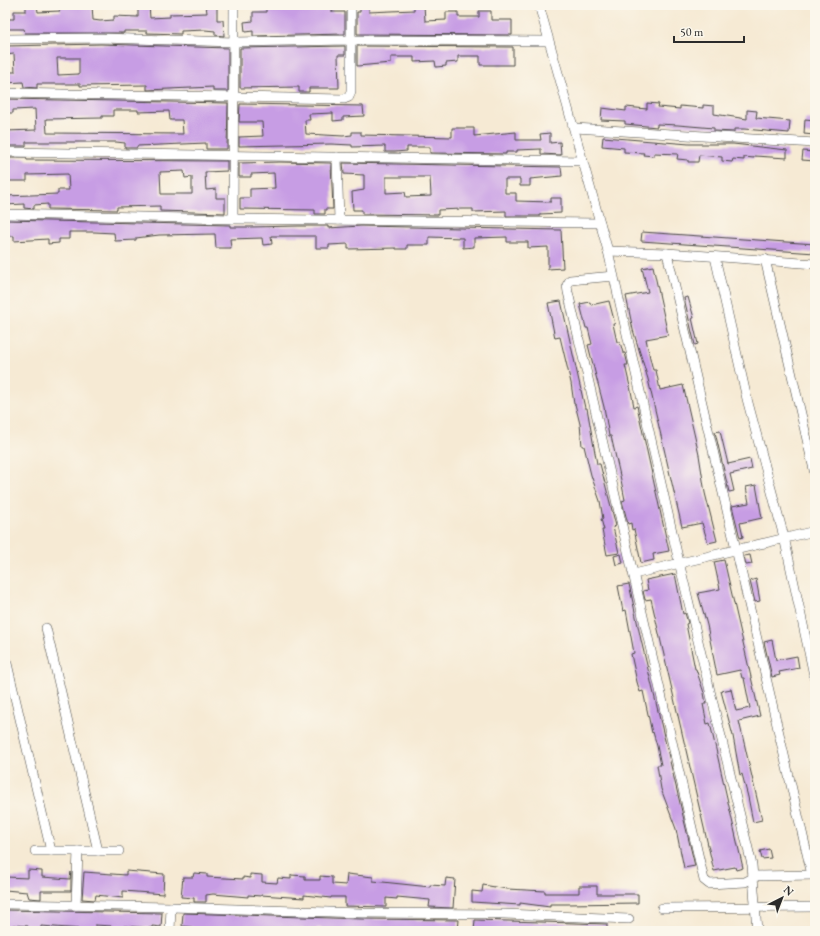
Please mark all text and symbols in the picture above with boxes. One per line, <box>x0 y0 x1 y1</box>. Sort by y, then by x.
scale bar <box>674 18 744 44</box>
text: 50 m <box>680 24 704 40</box>
north arrow <box>762 878 802 918</box>
text: N <box>781 882 797 899</box>

